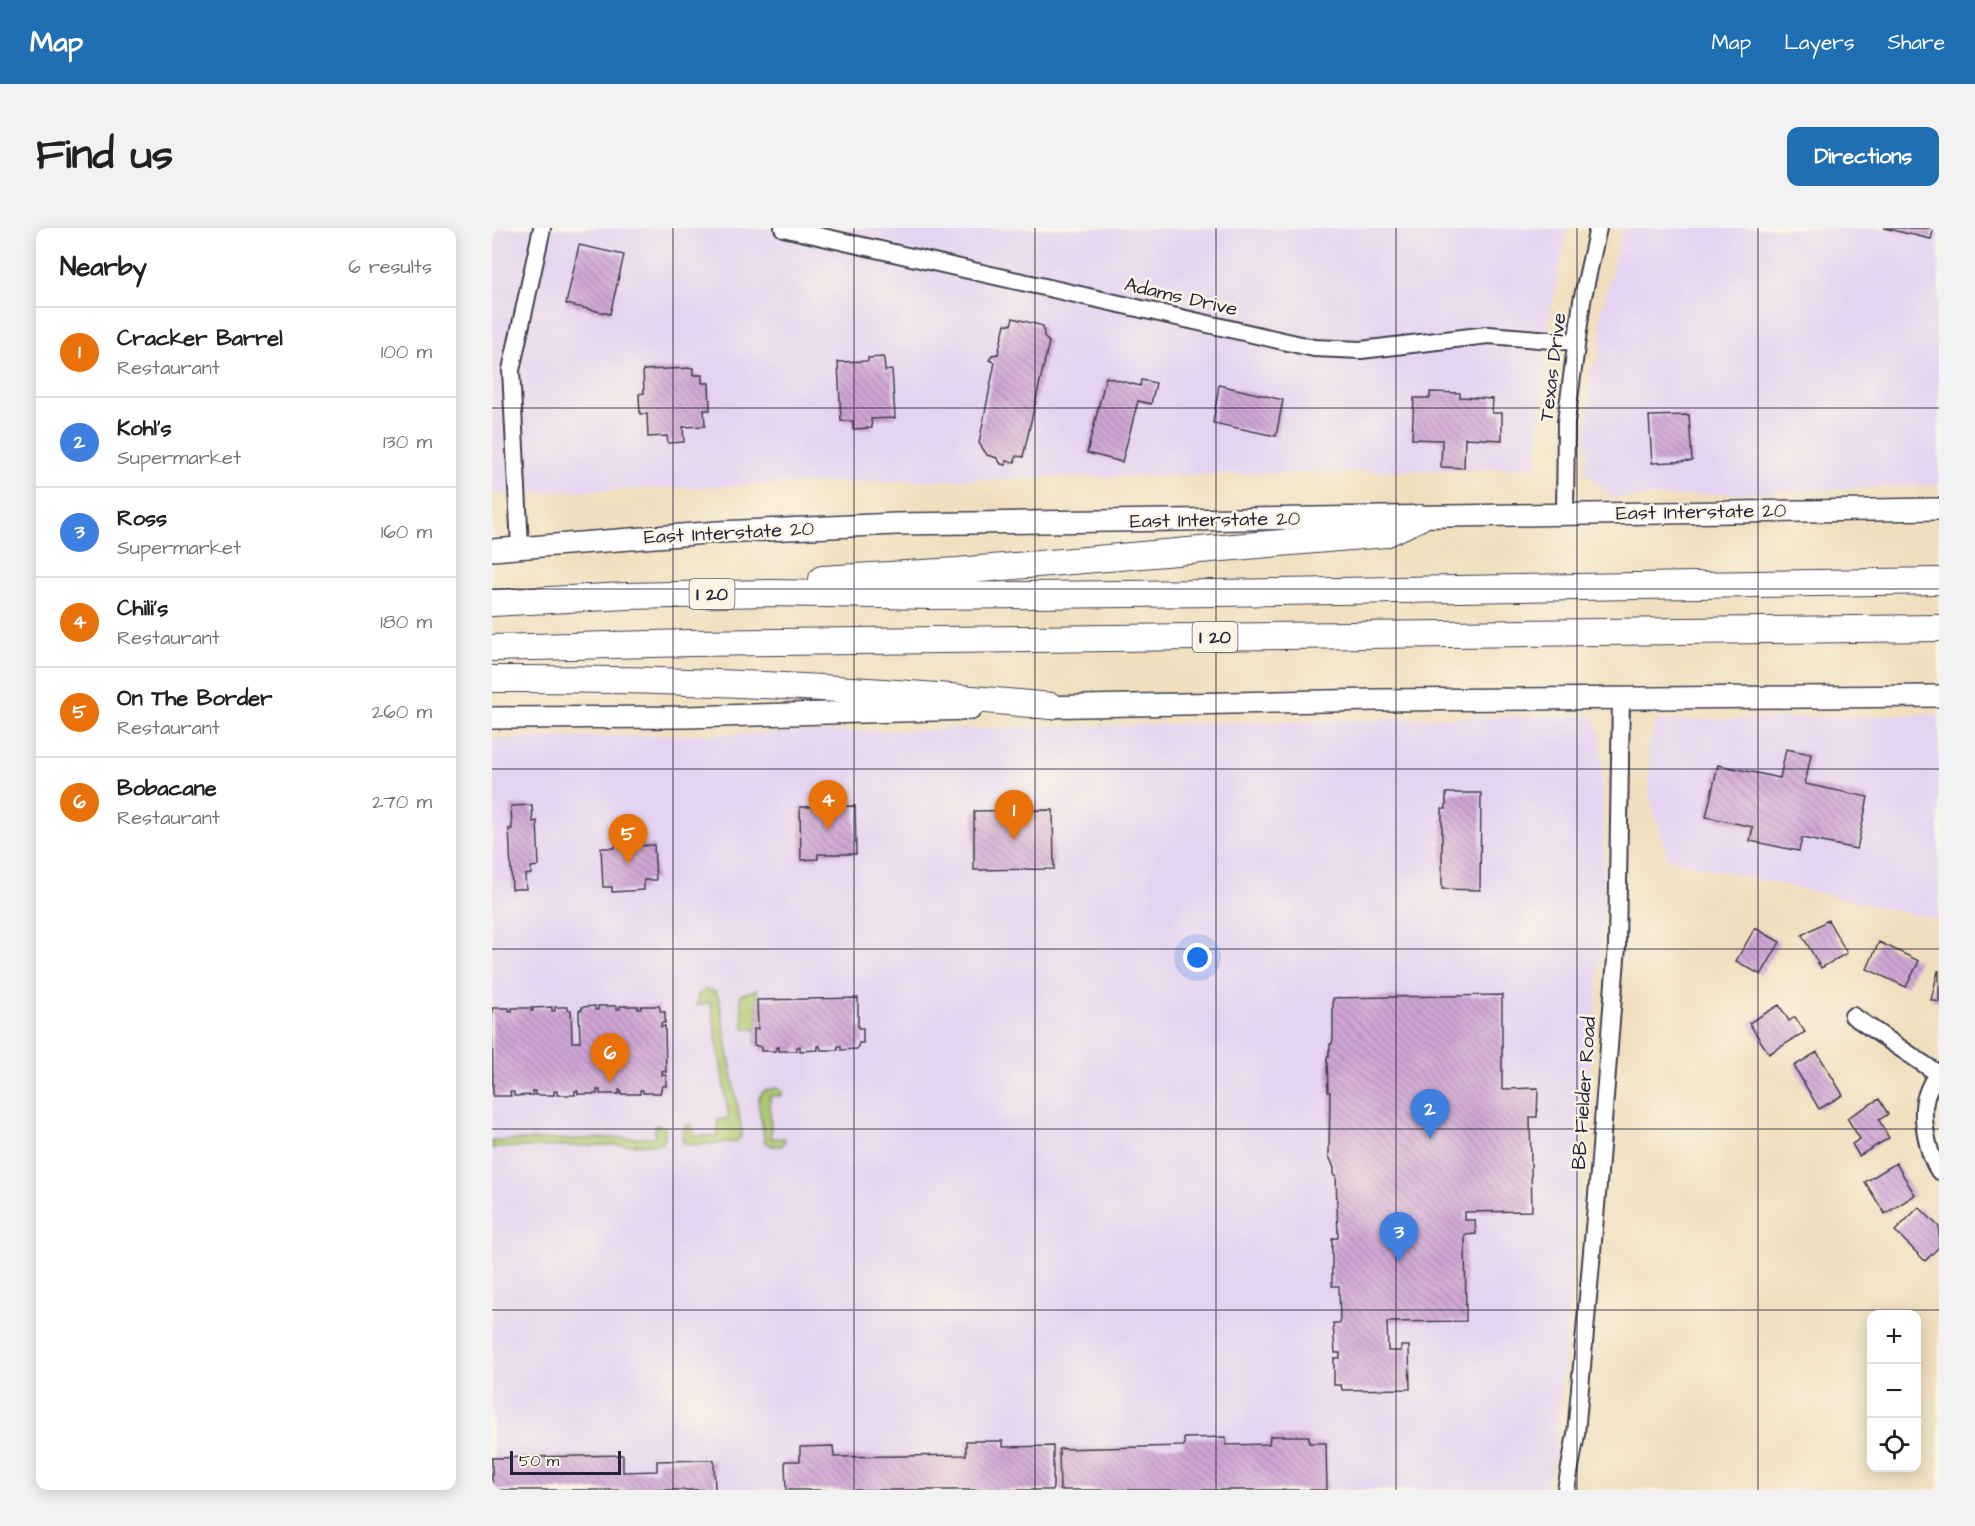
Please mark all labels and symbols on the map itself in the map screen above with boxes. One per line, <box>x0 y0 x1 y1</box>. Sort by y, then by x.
street label: Adams Drive <box>1122 270 1240 324</box>
street label: Texas Drive <box>1532 311 1574 423</box>
street label: East Interstate 20 <box>1616 497 1787 527</box>
street label: East Interstate 20 <box>1130 505 1301 535</box>
street label: East Interstate 20 <box>643 515 815 551</box>
road number: I 20 <box>690 579 734 609</box>
road number: I 20 <box>1192 622 1238 652</box>
pin: 4 <box>808 780 848 830</box>
pin: 1 <box>994 790 1034 840</box>
pin: 5 <box>608 814 648 864</box>
your location <box>1183 943 1212 972</box>
street label: BB Fielder Road <box>1565 1016 1603 1170</box>
pin: 6 <box>590 1034 630 1083</box>
pin: 2 <box>1410 1090 1450 1139</box>
pin: 3 <box>1380 1212 1418 1262</box>
scale bar <box>510 1448 621 1476</box>

